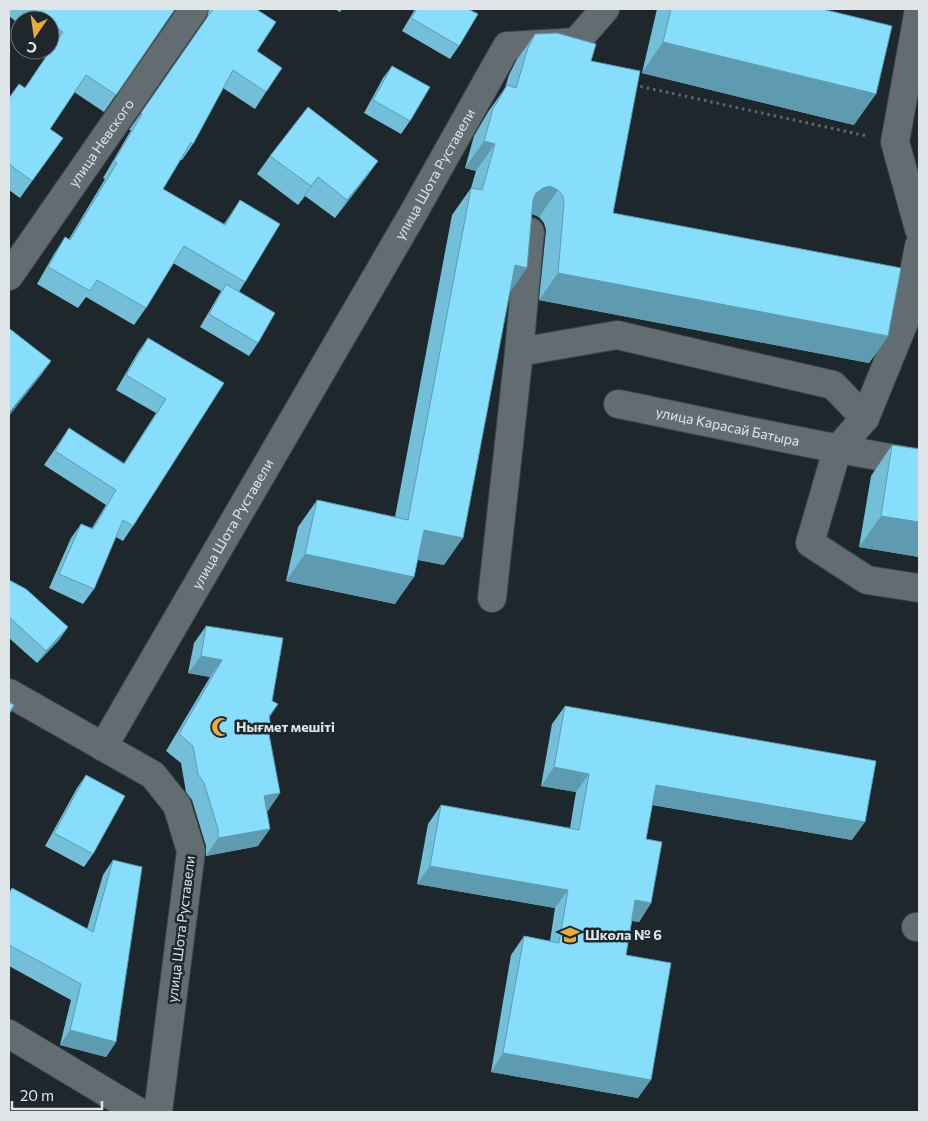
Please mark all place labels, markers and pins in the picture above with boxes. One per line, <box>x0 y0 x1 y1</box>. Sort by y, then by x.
mosque icon: Нығмет мешіті <box>210 716 232 738</box>
place label: Нығмет мешіті <box>236 718 335 735</box>
school or university icon: Школа № 6 <box>559 924 581 946</box>
place label: Школа № 6 <box>585 926 662 943</box>

